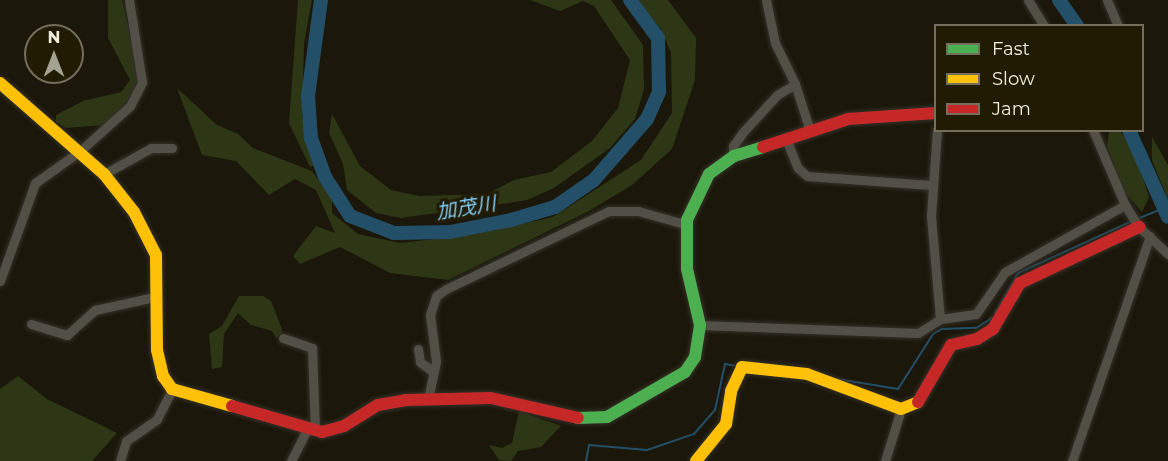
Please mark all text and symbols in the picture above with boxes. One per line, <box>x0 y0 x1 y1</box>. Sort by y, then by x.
north arrow <box>24 24 84 84</box>
legend <box>934 24 1144 132</box>
text: N <box>48 28 60 47</box>
text: Fast <box>992 38 1030 60</box>
text: Slow <box>992 68 1035 90</box>
text: Jam <box>992 98 1031 120</box>
water label: 加茂川 <box>434 191 498 225</box>

